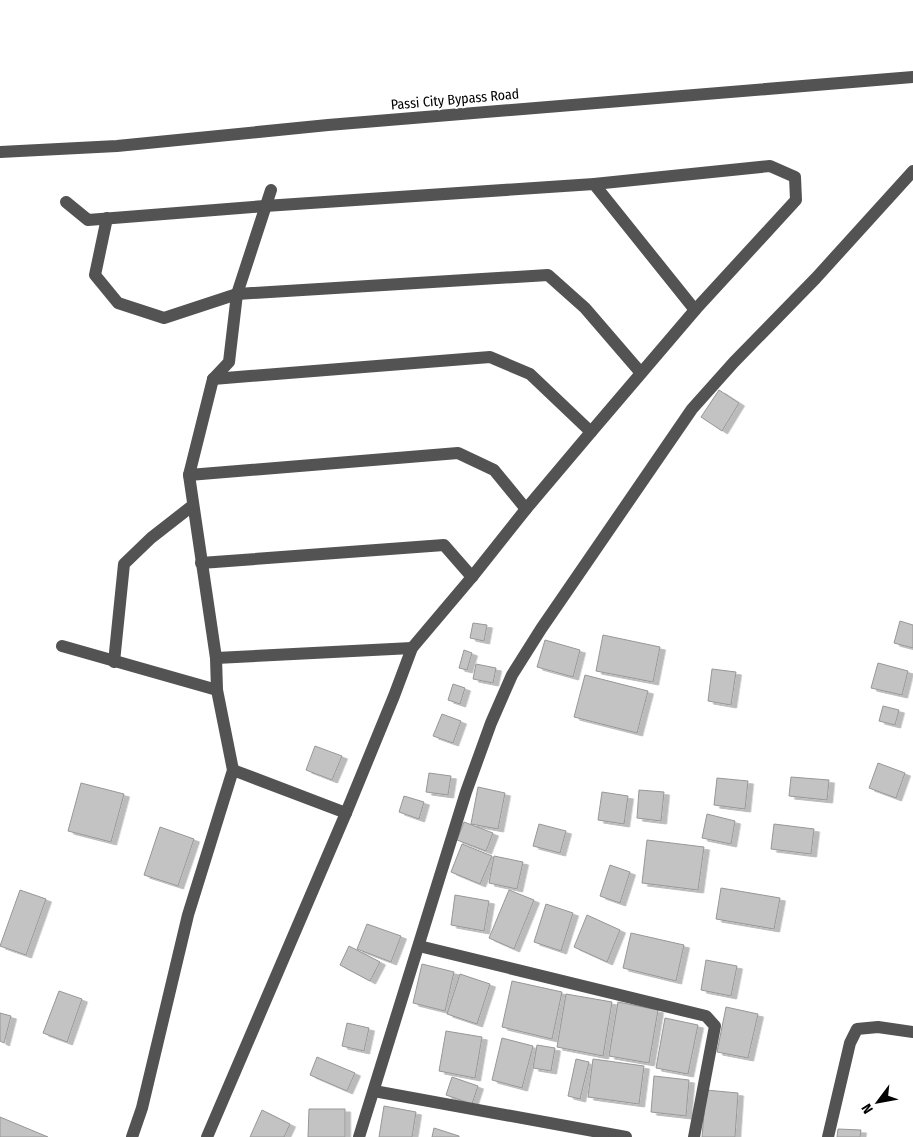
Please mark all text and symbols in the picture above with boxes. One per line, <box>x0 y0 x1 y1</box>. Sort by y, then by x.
street label: Passi City Bypass Road <box>390 85 520 114</box>
north arrow <box>853 1077 903 1127</box>
text: N <box>858 1101 877 1117</box>

